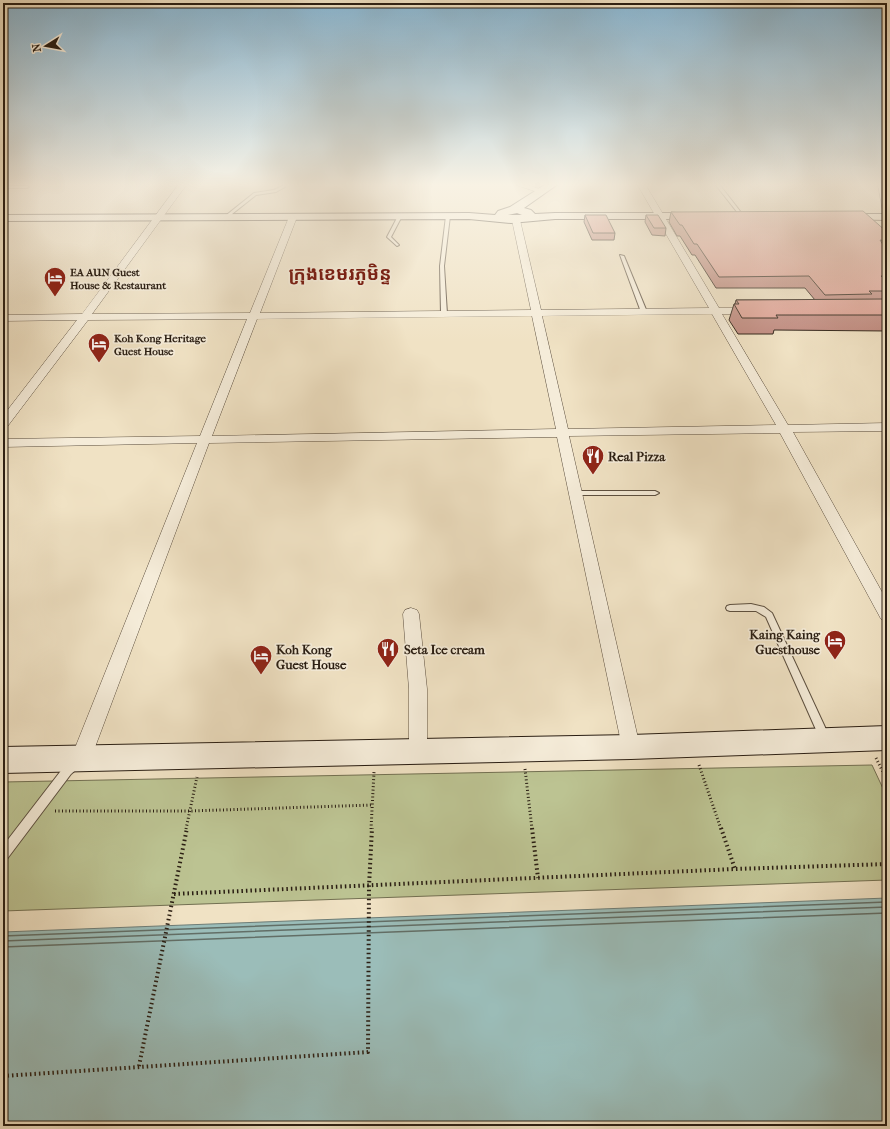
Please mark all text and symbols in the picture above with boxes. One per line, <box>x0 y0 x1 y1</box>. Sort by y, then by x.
north arrow <box>26 26 66 66</box>
text: N <box>29 42 44 53</box>
district label: ក្រុងខេមរភូមិន្ទ <box>289 263 391 285</box>
hotel icon: EA AUN Guest House & Restaurant <box>42 265 68 298</box>
place label: EA AUN Guest House & Restaurant <box>70 266 167 292</box>
hotel icon: Koh Kong Heritage Guest House <box>86 331 112 364</box>
place label: Koh Kong Heritage Guest House <box>114 332 207 358</box>
restaurant icon: Real Pizza <box>580 443 606 476</box>
place label: Real Pizza <box>608 449 666 464</box>
place label: Kaing Kaing Guesthouse <box>749 627 821 657</box>
hotel icon: Kaing Kaing Guesthouse <box>822 628 848 661</box>
restaurant icon: Seta Ice cream <box>375 636 401 669</box>
place label: Koh Kong Guest House <box>276 642 347 672</box>
place label: Seta Ice cream <box>404 642 485 657</box>
hotel icon: Koh Kong Guest House <box>248 643 274 676</box>

